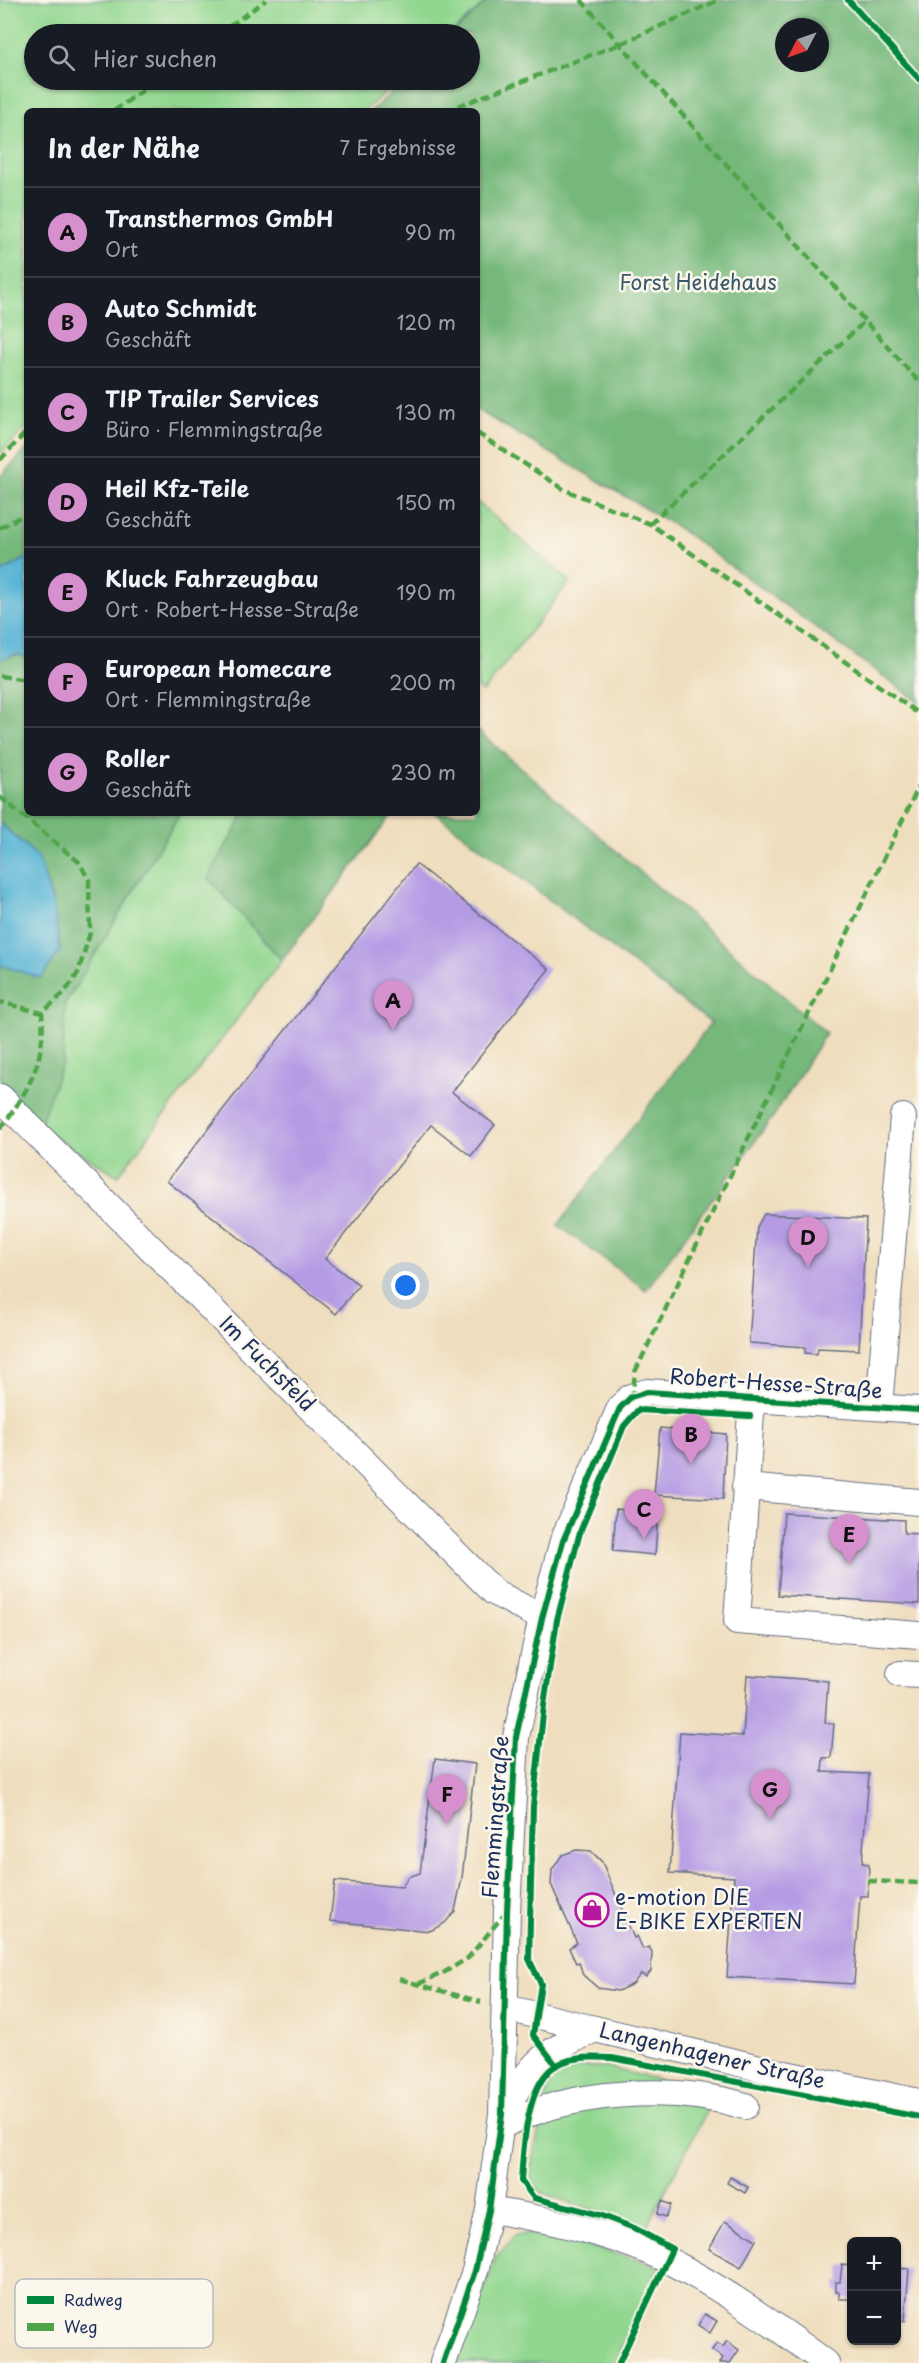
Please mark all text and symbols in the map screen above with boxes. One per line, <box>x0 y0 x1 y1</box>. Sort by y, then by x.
north arrow <box>775 18 829 72</box>
search box <box>24 24 480 90</box>
icon: search <box>45 41 78 74</box>
text: Hier suchen <box>93 41 217 74</box>
text: In der Nähe <box>48 128 200 167</box>
text: 7 Ergebnisse <box>340 132 456 162</box>
text: Transthermos GmbH <box>105 201 333 234</box>
text: A <box>60 217 75 247</box>
text: 90 m <box>405 217 456 247</box>
text: Ort <box>105 234 138 264</box>
park label: Forst Heidehaus <box>619 265 777 297</box>
text: Auto Schmidt <box>105 291 257 324</box>
text: B <box>61 307 74 337</box>
text: 120 m <box>397 307 456 337</box>
text: Geschäft <box>105 324 191 354</box>
text: TIP Trailer Services <box>105 381 319 414</box>
text: C <box>60 397 75 427</box>
text: 130 m <box>396 397 456 427</box>
text: Büro · Flemmingstraße <box>105 414 323 444</box>
text: Heil Kfz-Teile <box>105 471 249 504</box>
text: D <box>60 487 75 517</box>
text: 150 m <box>396 487 456 517</box>
text: Geschäft <box>105 504 191 534</box>
text: Kluck Fahrzeugbau <box>105 561 319 594</box>
text: E <box>61 577 74 607</box>
text: 190 m <box>397 577 456 607</box>
text: Ort · Robert-Hesse-Straße <box>105 594 359 624</box>
text: European Homecare <box>105 651 332 684</box>
text: F <box>62 667 73 697</box>
text: 200 m <box>389 667 456 697</box>
text: Ort · Flemmingstraße <box>105 684 311 714</box>
text: Roller <box>105 741 170 774</box>
text: G <box>59 757 76 787</box>
text: 230 m <box>391 757 456 787</box>
text: Geschäft <box>105 774 191 804</box>
pin: A <box>374 980 412 1030</box>
pin: D <box>788 1218 828 1267</box>
your location <box>391 1271 420 1300</box>
street label: Im Fuchsfeld <box>213 1307 324 1418</box>
street label: Robert-Hesse-Straße <box>669 1359 884 1405</box>
pin: B <box>672 1414 710 1464</box>
pin: C <box>624 1490 664 1539</box>
pin: E <box>830 1514 868 1564</box>
street label: Flemmingstraße <box>472 1734 516 1899</box>
pin: G <box>750 1770 790 1819</box>
pin: F <box>428 1774 466 1824</box>
place label: e-motion DIE E-BIKE EXPERTEN <box>615 1880 803 1936</box>
shop icon: e-motion DIE E-BIKE EXPERTEN <box>574 1892 610 1928</box>
street label: Langenhagener Straße <box>596 2013 828 2096</box>
map controls <box>847 2237 901 2345</box>
button: + <box>847 2237 901 2291</box>
legend <box>15 2279 213 2348</box>
text: Radweg <box>64 2287 123 2311</box>
button: − <box>847 2291 901 2345</box>
text: Weg <box>64 2314 97 2338</box>

